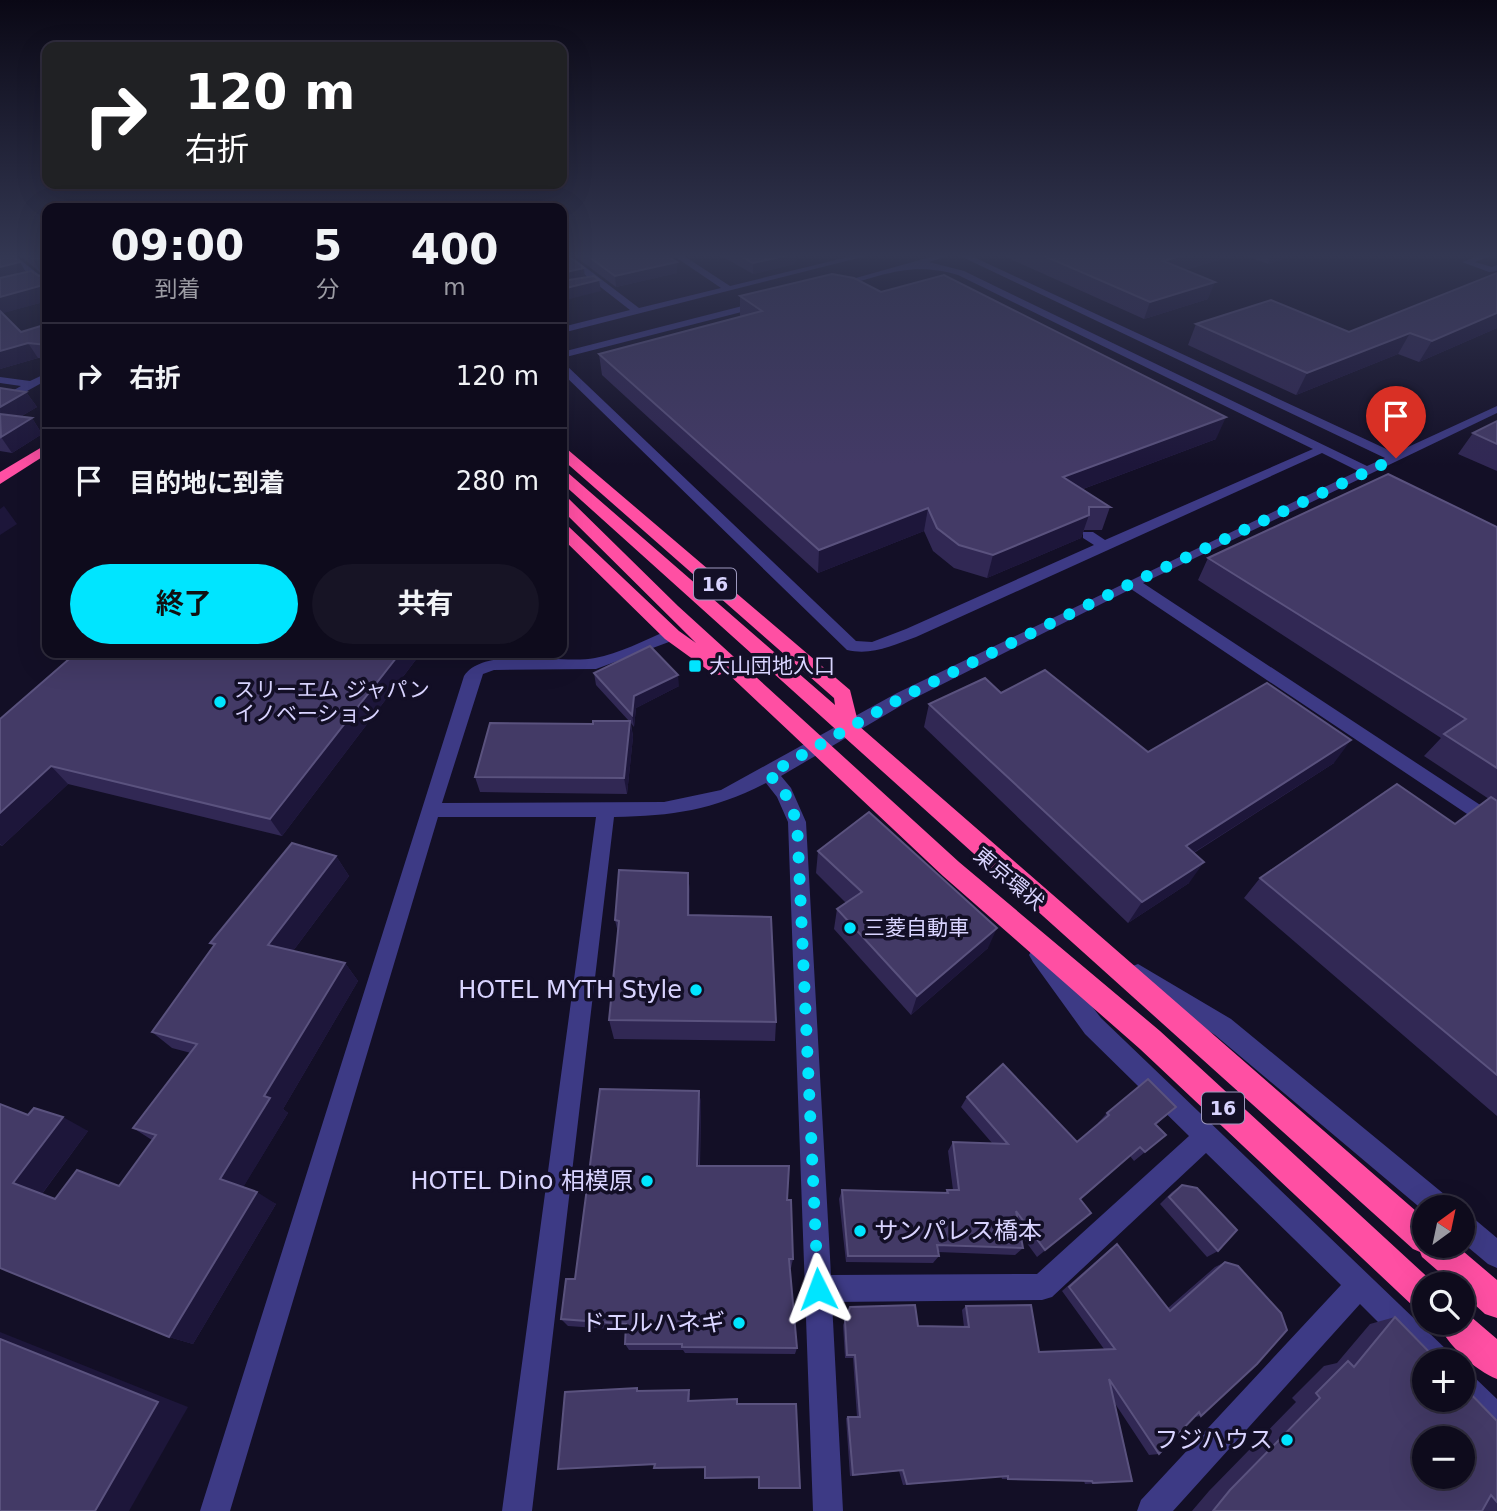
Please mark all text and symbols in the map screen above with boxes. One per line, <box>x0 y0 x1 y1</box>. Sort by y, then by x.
text: 120 m <box>185 64 355 121</box>
icon: right <box>70 70 161 161</box>
text: 右折 <box>185 130 249 168</box>
text: 09:00 <box>111 221 244 270</box>
text: 5 <box>313 221 342 270</box>
text: 400 <box>411 225 498 274</box>
text: m <box>443 274 466 300</box>
text: 到着 <box>154 276 200 302</box>
text: 分 <box>316 276 339 302</box>
icon: right <box>70 357 108 395</box>
text: 120 m <box>456 361 539 391</box>
text: 右折 <box>129 363 181 393</box>
pin <box>1366 386 1426 458</box>
icon: arrive <box>1377 397 1415 435</box>
icon: arrive <box>70 462 108 500</box>
text: 280 m <box>456 466 539 496</box>
text: 目的地に到着 <box>129 468 285 498</box>
button: 終了 <box>70 564 298 644</box>
button: 共有 <box>312 564 539 644</box>
road number: 16 <box>694 568 736 600</box>
place label: 大山団地入口 <box>709 654 835 678</box>
marker: 大山団地入口 <box>687 658 703 674</box>
place label: スリーエム ジャパン イノベーション <box>234 678 430 726</box>
marker: スリーエム ジャパン イノベーション <box>212 694 228 710</box>
street label: 東京環状 <box>969 843 1049 915</box>
place label: 三菱自動車 <box>864 916 969 940</box>
marker: 三菱自動車 <box>842 920 858 936</box>
place label: HOTEL MYTH Style <box>458 976 682 1004</box>
marker: HOTEL MYTH Style <box>688 982 704 998</box>
road number: 16 <box>1202 1092 1244 1124</box>
place label: HOTEL Dino 相模原 <box>411 1167 633 1195</box>
marker: HOTEL Dino 相模原 <box>639 1173 655 1189</box>
north arrow <box>1412 1195 1475 1258</box>
map controls <box>1412 1195 1475 1489</box>
place label: サンパレス橋本 <box>874 1217 1042 1245</box>
marker: サンパレス橋本 <box>852 1223 868 1239</box>
position arrow <box>781 1252 855 1326</box>
button: search <box>1412 1272 1475 1335</box>
place label: ドエルハネギ <box>581 1309 725 1337</box>
marker: ドエルハネギ <box>731 1315 747 1331</box>
button: + <box>1412 1349 1475 1412</box>
place label: フジハウス <box>1154 1426 1273 1454</box>
button: − <box>1412 1426 1475 1489</box>
marker: フジハウス <box>1279 1432 1295 1448</box>

